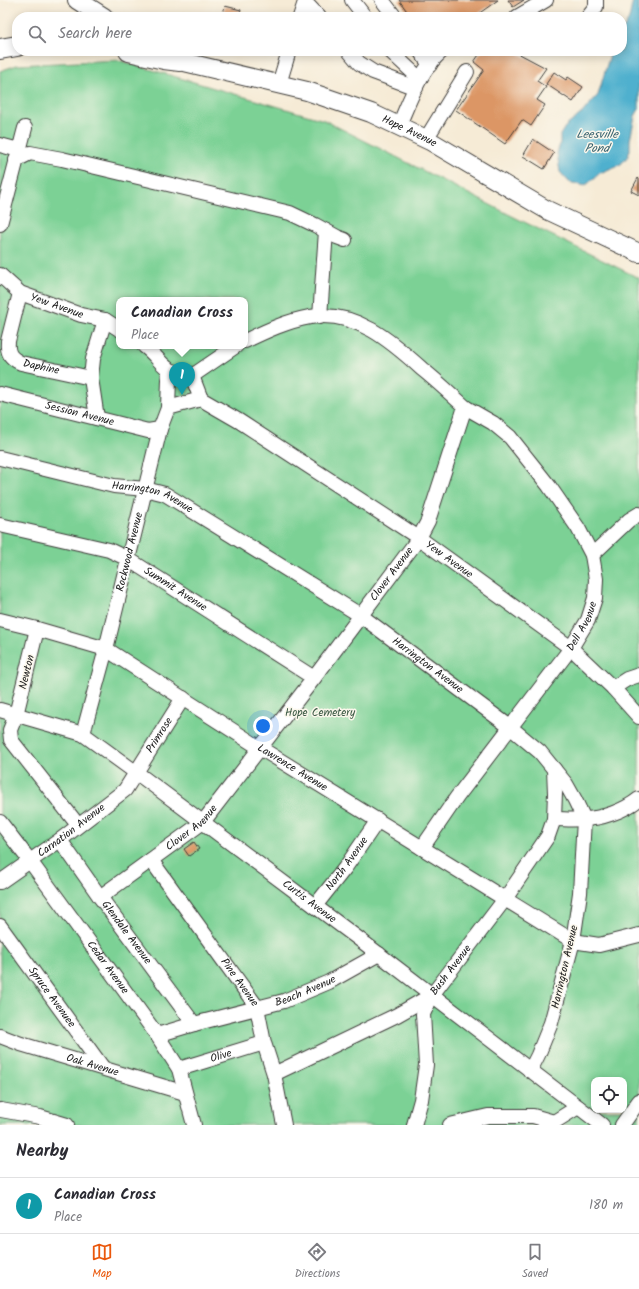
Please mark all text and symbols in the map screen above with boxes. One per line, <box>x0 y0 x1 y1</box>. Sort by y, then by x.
search box <box>12 12 627 56</box>
text: Search here <box>58 22 132 46</box>
icon: search <box>26 23 48 45</box>
street label: Hope Avenue <box>379 110 440 152</box>
water label: Leesville Pond <box>576 125 619 158</box>
street label: Yew Avenue <box>28 288 86 324</box>
popup <box>116 297 248 349</box>
text: Canadian Cross <box>131 301 233 325</box>
text: Place <box>131 325 159 346</box>
street label: Daphine <box>21 355 61 380</box>
pin: 1 <box>169 362 195 395</box>
street label: Session Avenue <box>43 397 116 431</box>
street label: Harrington Avenue <box>111 477 197 518</box>
street label: Rockwood Avenue <box>111 510 148 594</box>
street label: Yew Avenue <box>421 536 477 583</box>
street label: Clover Avenue <box>365 543 418 605</box>
street label: Summit Avenue <box>140 562 211 616</box>
street label: Dell Avenue <box>562 599 602 655</box>
street label: Harrington Avenue <box>388 633 467 698</box>
street label: Newton <box>14 653 40 691</box>
park label: Hope Cemetery <box>285 704 356 722</box>
street label: Primrose <box>141 714 178 757</box>
your location <box>253 716 273 736</box>
street label: Lawrence Avenue <box>254 739 331 797</box>
street label: Carnation Avenue <box>34 799 109 862</box>
street label: Clover Avenue <box>162 801 222 856</box>
street label: North Avenue <box>321 833 373 895</box>
street label: Curtis Avenue <box>278 875 340 928</box>
street label: Glendale Avenue <box>97 897 156 968</box>
street label: Harrington Avenue <box>547 923 583 1011</box>
street label: Cedar Avenue <box>82 937 133 998</box>
street label: Bush Avenue <box>426 941 476 999</box>
street label: Pine Avenue <box>216 954 263 1011</box>
street label: Spruce Avenuee <box>23 963 80 1032</box>
street label: Beach Avenue <box>273 971 340 1012</box>
street label: Olive <box>208 1044 234 1068</box>
street label: Oak Avenue <box>64 1049 121 1082</box>
map controls <box>591 1077 627 1113</box>
button: locate <box>591 1077 627 1113</box>
text: Nearby <box>16 1138 68 1165</box>
text: Canadian Cross <box>54 1183 156 1207</box>
text: 1 <box>27 1195 31 1216</box>
text: 180 m <box>589 1195 623 1216</box>
text: Place <box>54 1207 82 1228</box>
tab: Map <box>91 1241 113 1283</box>
tab: Directions <box>295 1241 340 1283</box>
tab: Saved <box>522 1241 548 1283</box>

